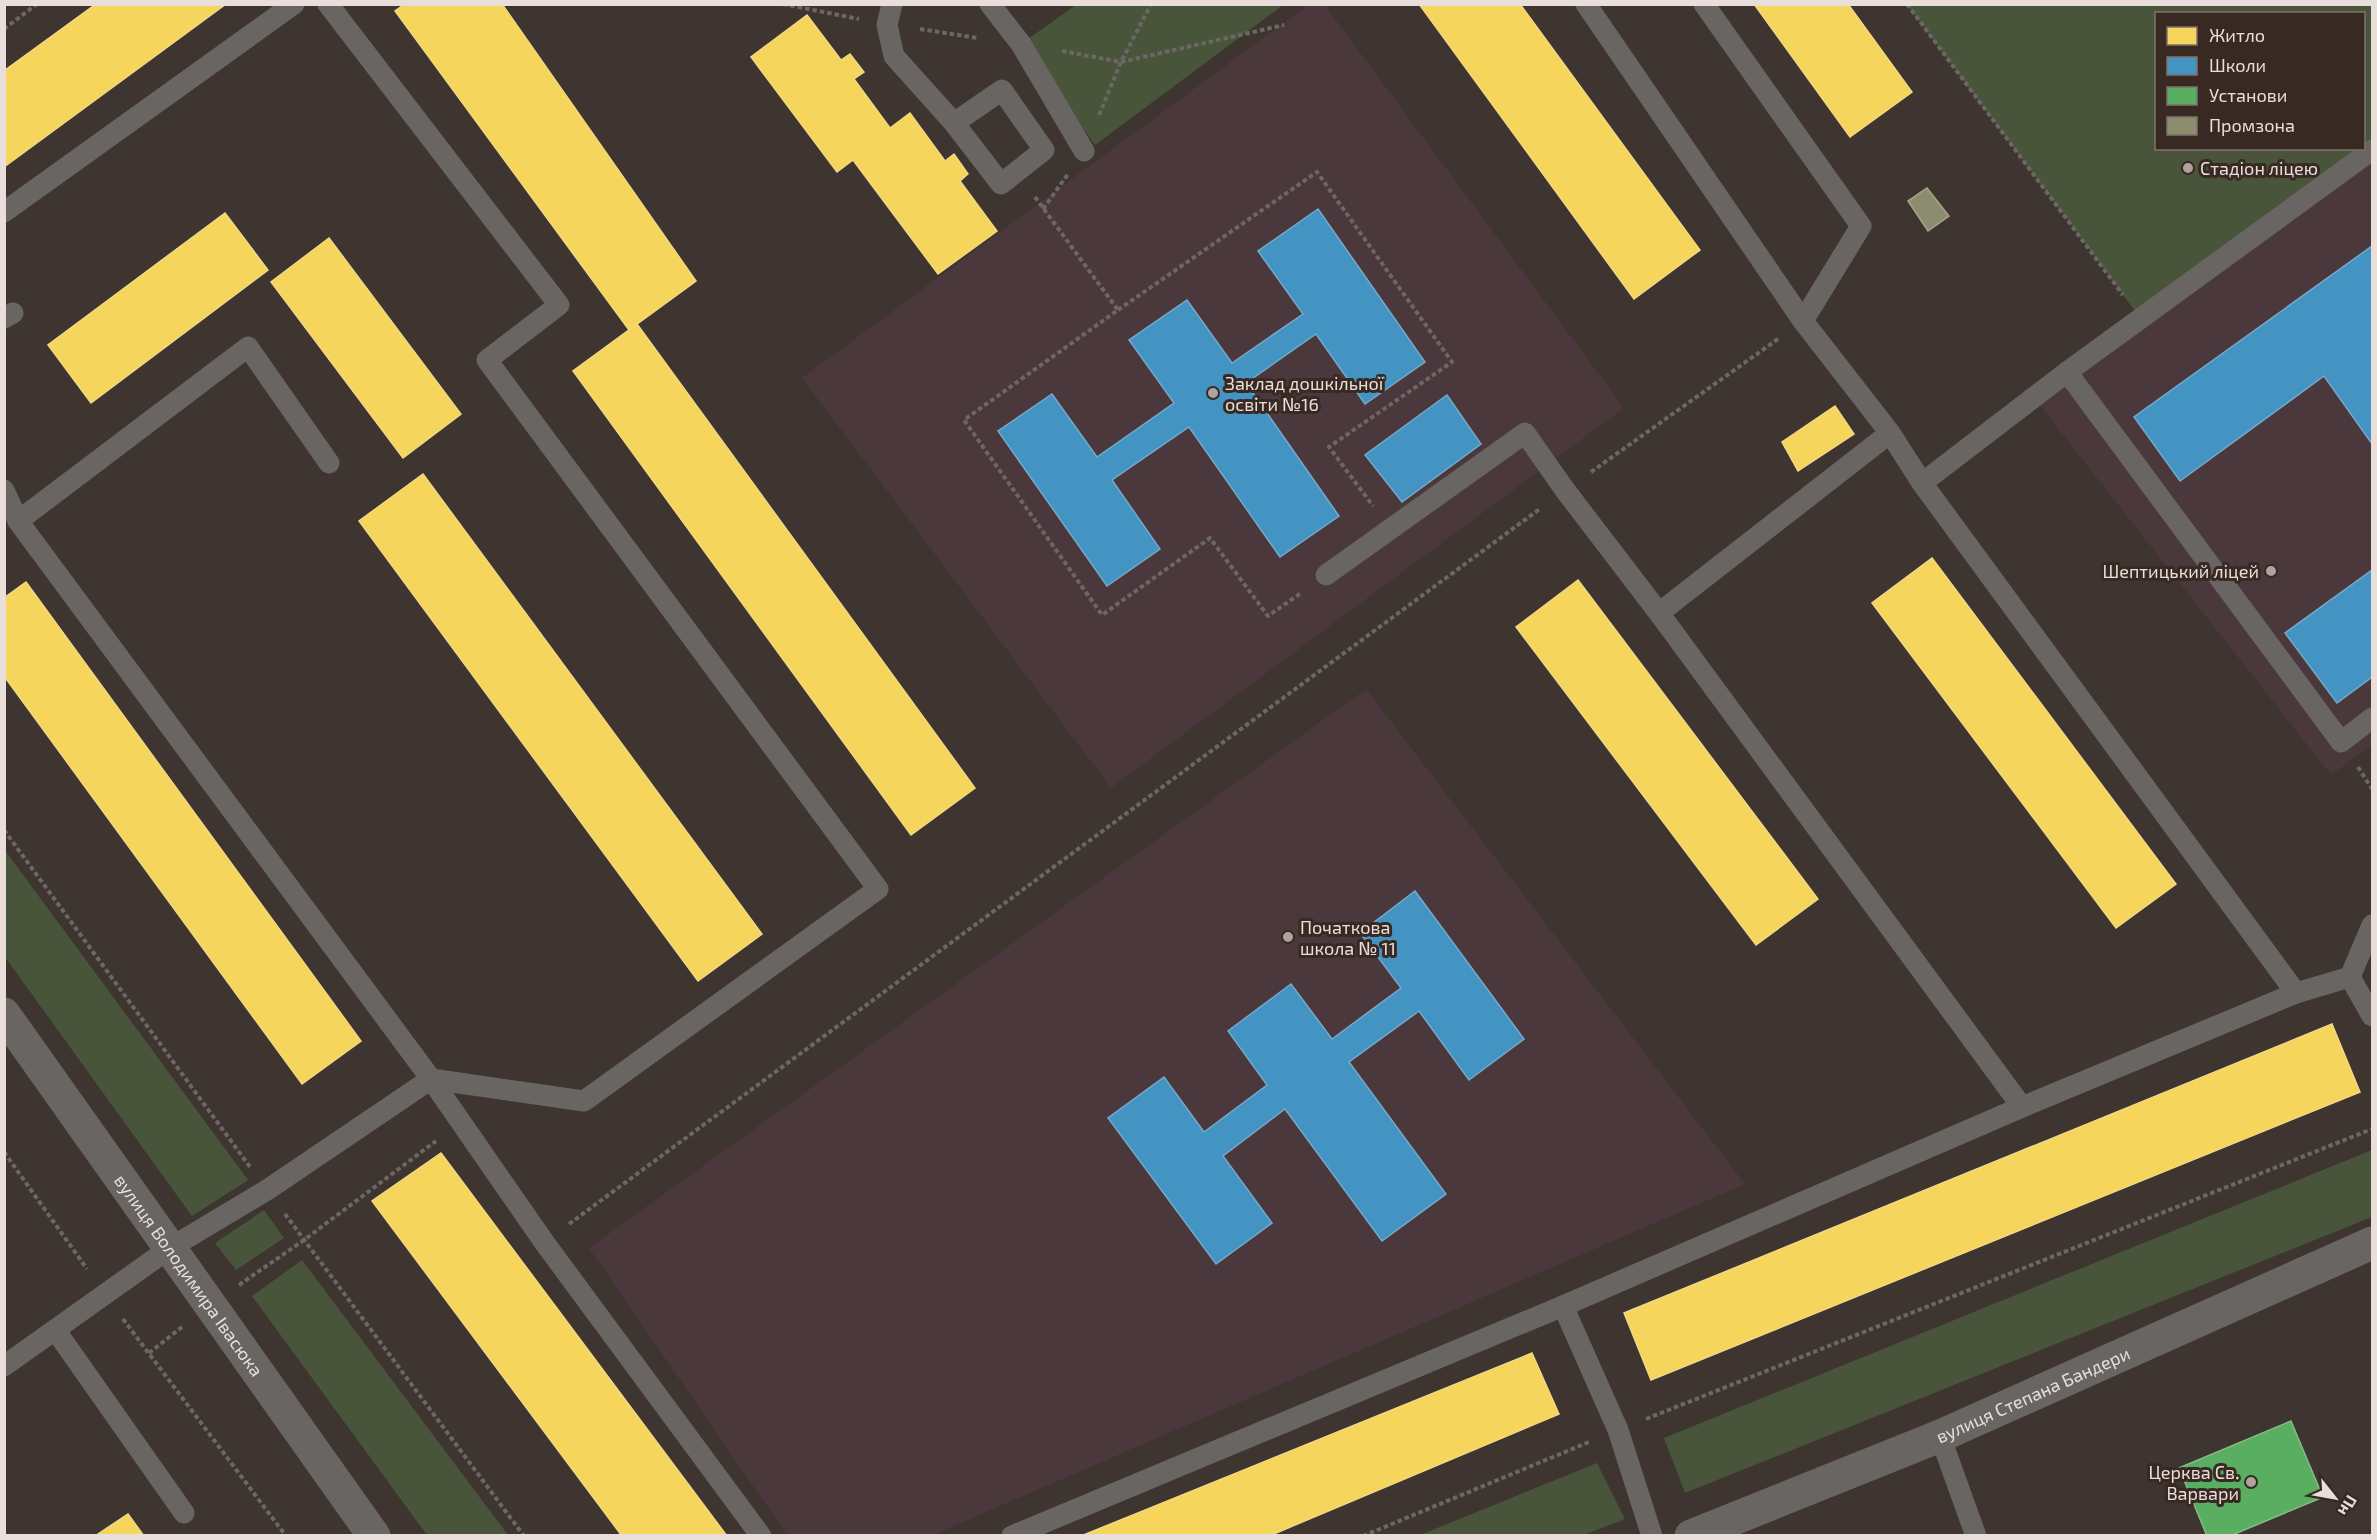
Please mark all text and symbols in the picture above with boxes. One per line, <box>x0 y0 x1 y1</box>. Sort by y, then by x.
legend <box>2155 12 2365 150</box>
text: Житло <box>2209 24 2265 46</box>
text: Школи <box>2209 54 2266 76</box>
text: Установи <box>2209 84 2287 106</box>
text: Промзона <box>2209 114 2295 136</box>
place label: Стадіон ліцею <box>2200 157 2318 179</box>
marker: Стадіон ліцею <box>2181 161 2195 175</box>
place label: Заклад дошкільної освіти №16 <box>1225 372 1384 415</box>
marker: Заклад дошкільної освіти №16 <box>1206 386 1220 400</box>
place label: Шептицький ліцей <box>2103 560 2259 582</box>
marker: Шептицький ліцей <box>2264 564 2278 578</box>
place label: Початкова школа № 11 <box>1300 916 1396 959</box>
marker: Початкова школа № 11 <box>1281 930 1295 944</box>
street label: вулиця Володимира Івасюка <box>110 1170 268 1380</box>
street label: вулиця Степана Бандери <box>1932 1342 2133 1447</box>
place label: Церква Св. Варвари <box>2148 1461 2239 1504</box>
north arrow <box>2305 1468 2365 1528</box>
marker: Церква Св. Варвари <box>2244 1475 2258 1489</box>
text: Пн <box>2335 1492 2362 1520</box>

